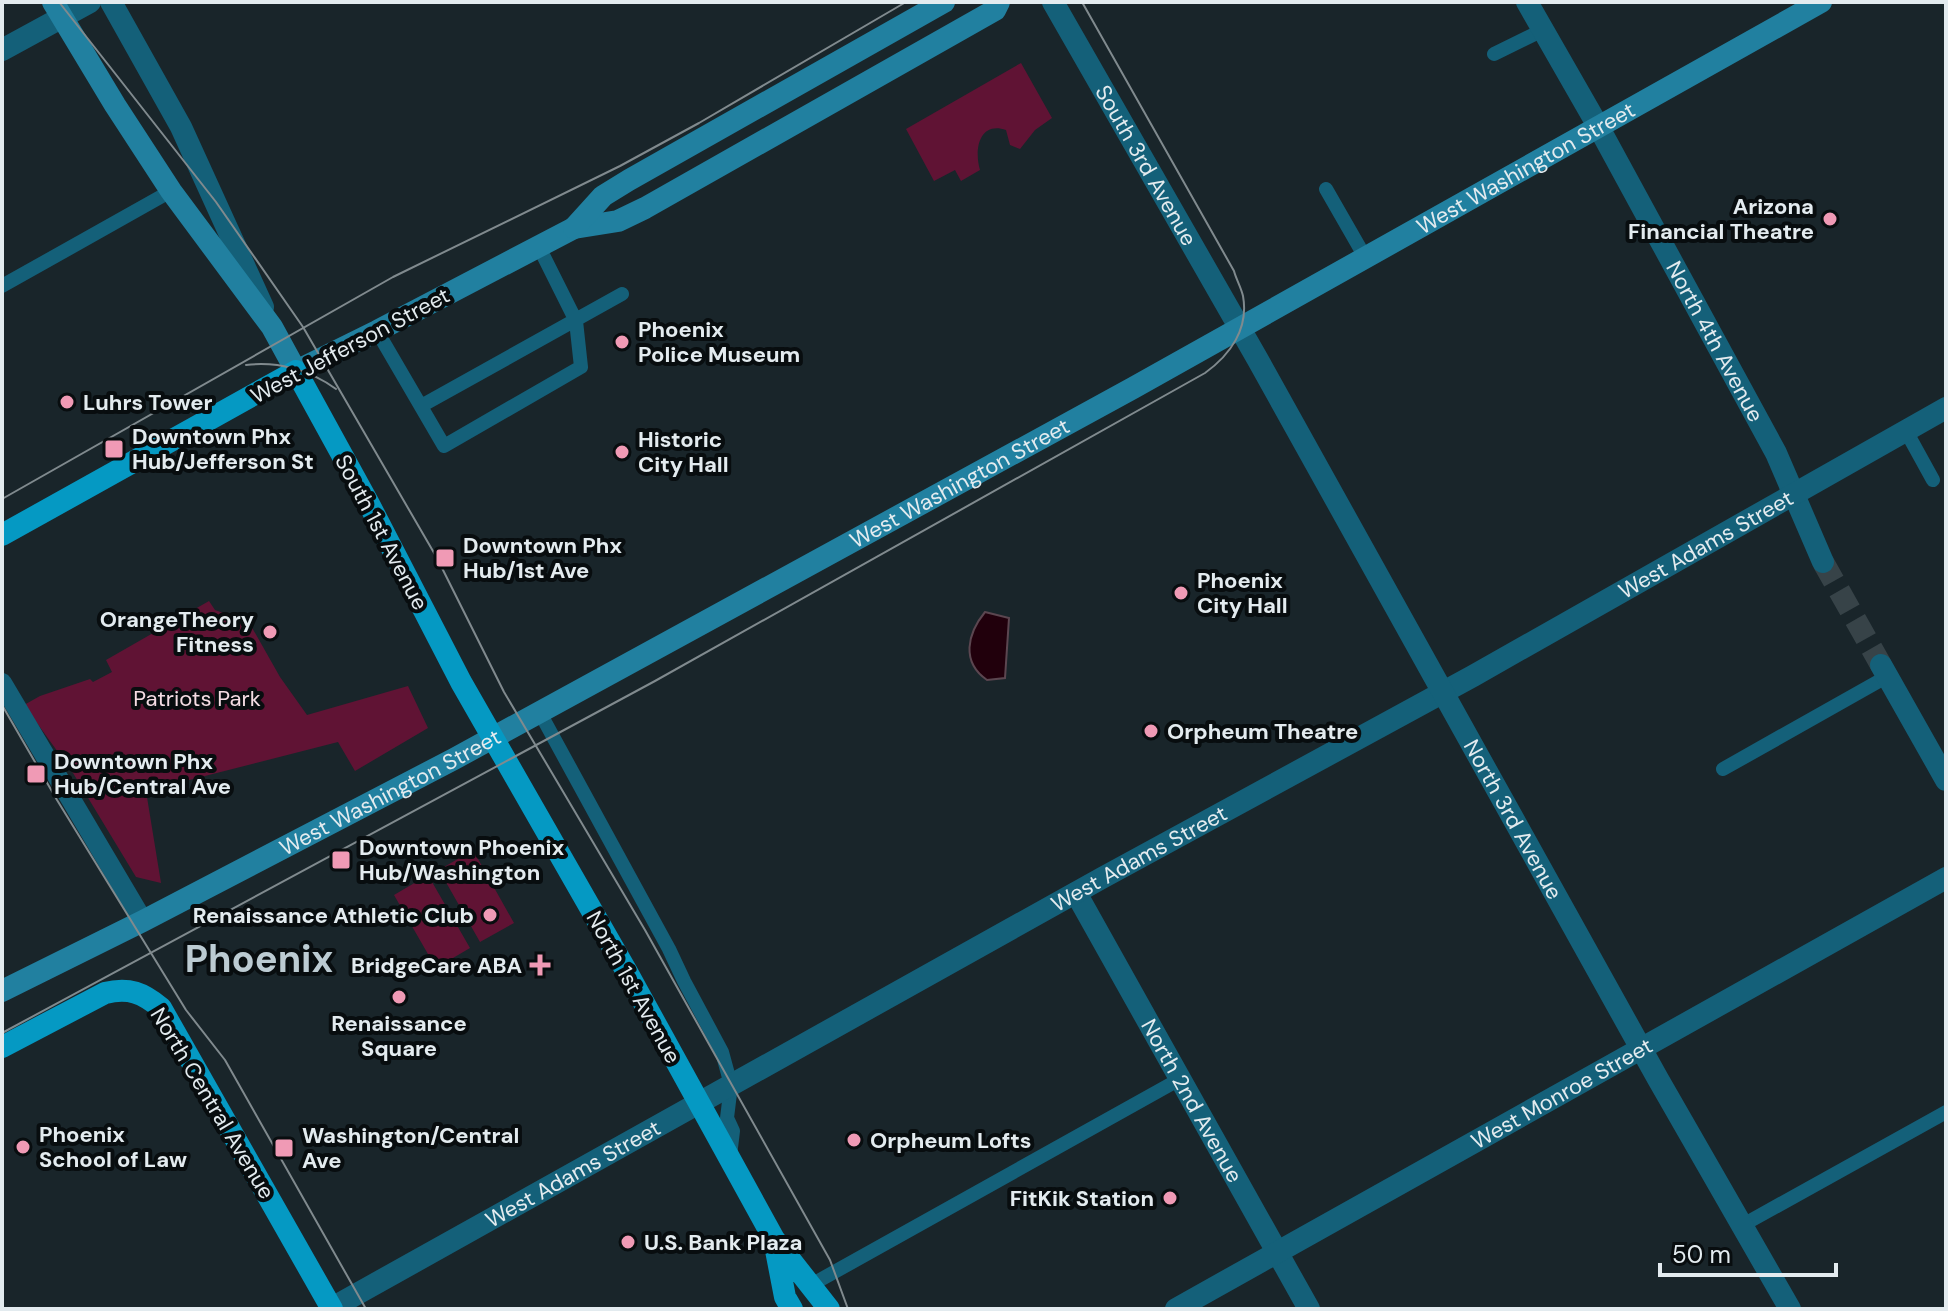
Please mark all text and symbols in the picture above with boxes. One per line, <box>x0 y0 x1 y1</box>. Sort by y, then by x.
street label: South 3rd Avenue <box>1088 80 1203 251</box>
street label: West Washington Street <box>1411 95 1640 241</box>
place label: Arizona Financial Theatre <box>1628 192 1814 246</box>
marker: Arizona Financial Theatre <box>1821 210 1839 228</box>
street label: North 4th Avenue <box>1659 256 1770 427</box>
street label: West Jefferson Street <box>246 281 455 410</box>
place label: Phoenix Police Museum <box>638 315 800 369</box>
marker: Phoenix Police Museum <box>613 333 631 351</box>
place label: Luhrs Tower <box>83 388 212 417</box>
marker: Luhrs Tower <box>58 393 76 411</box>
street label: West Washington Street <box>845 412 1075 555</box>
place label: Downtown Phx Hub/Jefferson St <box>132 422 314 476</box>
place label: Historic City Hall <box>638 425 729 479</box>
marker: Downtown Phx Hub/Jefferson St <box>103 438 125 460</box>
marker: Historic City Hall <box>613 443 631 461</box>
street label: South 1st Avenue <box>328 449 435 615</box>
street label: West Adams Street <box>1613 484 1798 606</box>
place label: Downtown Phx Hub/1st Ave <box>463 531 622 585</box>
marker: Downtown Phx Hub/1st Ave <box>434 547 456 569</box>
place label: Phoenix City Hall <box>1197 566 1288 620</box>
marker: Phoenix City Hall <box>1172 584 1190 602</box>
place label: OrangeTheory Fitness <box>100 605 254 659</box>
marker: OrangeTheory Fitness <box>261 623 279 641</box>
park label: Patriots Park <box>133 684 261 713</box>
place label: Orpheum Theatre <box>1167 717 1358 746</box>
street label: West Washington Street <box>274 722 506 862</box>
marker: Orpheum Theatre <box>1142 722 1160 740</box>
street label: North 3rd Avenue <box>1457 734 1569 905</box>
place label: Downtown Phx Hub/Central Ave <box>54 747 231 801</box>
marker: Downtown Phx Hub/Central Ave <box>25 763 47 785</box>
street label: West Adams Street <box>1046 799 1232 919</box>
place label: Downtown Phoenix Hub/Washington <box>359 833 565 887</box>
marker: Downtown Phoenix Hub/Washington <box>330 849 352 871</box>
place label: Renaissance Athletic Club <box>193 901 474 930</box>
marker: Renaissance Athletic Club <box>481 906 499 924</box>
street label: North 1st Avenue <box>580 906 687 1069</box>
district label: Phoenix <box>185 934 333 984</box>
place label: BridgeCare ABA <box>351 951 522 980</box>
marker: BridgeCare ABA <box>529 954 551 976</box>
marker: Renaissance Square <box>390 988 408 1006</box>
street label: North Central Avenue <box>144 1002 281 1204</box>
place label: Renaissance Square <box>331 1009 467 1063</box>
street label: North 2nd Avenue <box>1134 1014 1249 1188</box>
street label: West Monroe Street <box>1466 1031 1658 1156</box>
street label: West Adams Street <box>480 1113 666 1234</box>
place label: Phoenix School of Law <box>39 1120 187 1174</box>
place label: Washington/Central Ave <box>302 1121 519 1175</box>
place label: Orpheum Lofts <box>870 1126 1032 1155</box>
marker: Orpheum Lofts <box>845 1131 863 1149</box>
marker: Washington/Central Ave <box>273 1137 295 1159</box>
marker: Phoenix School of Law <box>14 1138 32 1156</box>
place label: FitKik Station <box>1010 1184 1154 1213</box>
marker: FitKik Station <box>1161 1189 1179 1207</box>
scale bar <box>1660 1227 1836 1277</box>
place label: U.S. Bank Plaza <box>644 1228 803 1257</box>
marker: U.S. Bank Plaza <box>619 1233 637 1251</box>
text: 50 m <box>1672 1239 1731 1270</box>

